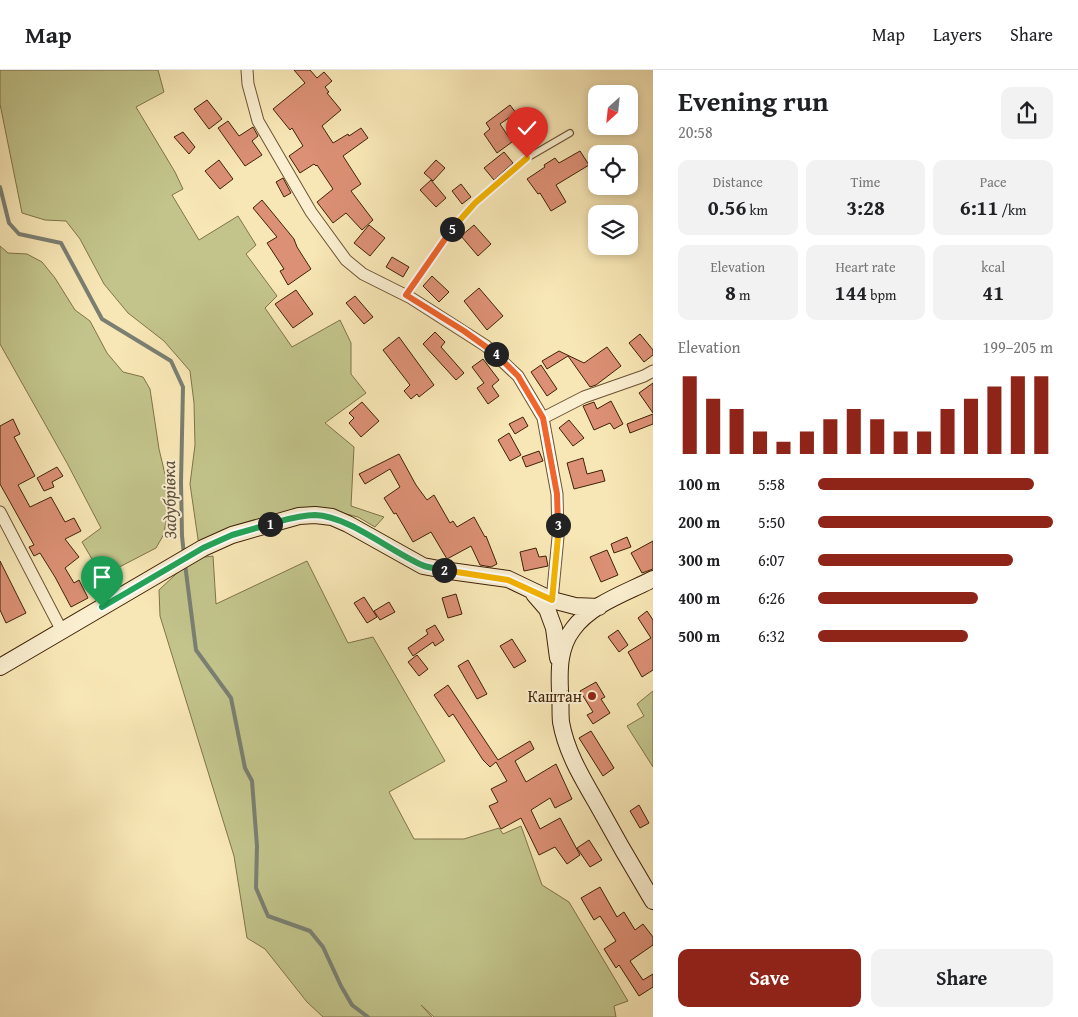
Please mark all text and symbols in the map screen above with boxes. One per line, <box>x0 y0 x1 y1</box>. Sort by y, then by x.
text: Map <box>25 17 72 52</box>
text: Map <box>872 21 905 48</box>
text: Layers <box>933 21 982 48</box>
text: Share <box>1010 21 1053 48</box>
text: Evening run <box>678 80 829 121</box>
north arrow <box>588 85 638 135</box>
map controls <box>588 85 638 255</box>
button: share <box>1001 87 1053 139</box>
pin <box>506 107 548 158</box>
icon: check <box>513 114 541 142</box>
text: 20:58 <box>678 120 713 144</box>
button: locate <box>588 145 638 195</box>
text: Distance <box>713 172 763 192</box>
text: Time <box>851 172 880 192</box>
text: Pace <box>980 172 1007 192</box>
text: 0.56 <box>708 192 746 223</box>
text: 3:28 <box>846 192 885 223</box>
text: 6:11 <box>960 192 998 223</box>
text: km <box>746 200 768 220</box>
text: /km <box>998 200 1027 220</box>
button: layers <box>588 205 638 255</box>
pin: 5 <box>440 216 464 242</box>
text: 5 <box>449 219 456 239</box>
text: Elevation <box>710 257 765 277</box>
text: Heart rate <box>835 257 896 277</box>
text: kcal <box>981 257 1005 277</box>
text: 8 <box>725 277 736 308</box>
text: 144 <box>835 277 867 308</box>
text: 41 <box>982 277 1004 308</box>
text: m <box>736 285 751 305</box>
text: bpm <box>867 285 896 305</box>
text: Elevation <box>678 335 741 359</box>
text: 199–205 m <box>983 335 1053 359</box>
pin: 4 <box>484 342 508 366</box>
text: 4 <box>493 344 500 364</box>
water label: Задубрівка <box>155 460 183 540</box>
text: 100 m <box>678 472 720 496</box>
text: 5:58 <box>758 472 785 496</box>
text: 200 m <box>678 510 720 534</box>
text: 5:50 <box>758 510 785 534</box>
pin: 1 <box>258 512 282 536</box>
pin: 3 <box>546 512 570 538</box>
text: 1 <box>267 514 274 534</box>
text: 3 <box>555 515 562 535</box>
text: 300 m <box>678 548 720 572</box>
text: 6:07 <box>758 548 785 572</box>
pin <box>81 556 123 607</box>
pin: 2 <box>432 558 456 582</box>
text: 2 <box>441 560 448 580</box>
icon: arrive <box>88 563 116 591</box>
text: 400 m <box>678 586 720 610</box>
text: 6:26 <box>758 586 785 610</box>
text: 500 m <box>678 624 720 648</box>
text: 6:32 <box>758 624 785 648</box>
place label: Каштан <box>528 684 582 708</box>
marker: Каштан <box>586 690 598 702</box>
button: Save <box>678 949 861 1007</box>
button: Share <box>871 949 1053 1007</box>

